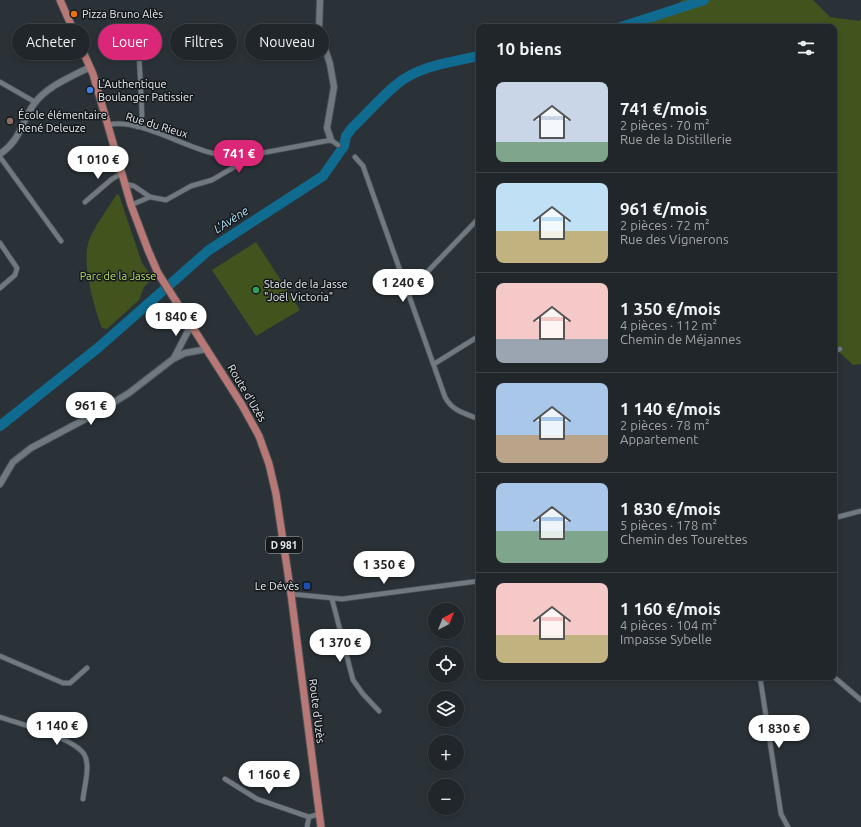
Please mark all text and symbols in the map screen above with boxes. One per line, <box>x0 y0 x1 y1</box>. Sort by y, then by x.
place label: Pizza Bruno Alès <box>82 8 163 20</box>
marker: Pizza Bruno Alès <box>69 9 79 19</box>
chip: Acheter <box>12 24 90 60</box>
chip: Louer <box>98 24 162 60</box>
chip: Filtres <box>170 24 237 60</box>
chip: Nouveau <box>245 24 329 60</box>
icon: filters <box>795 37 817 59</box>
text: 10 biens <box>496 39 562 58</box>
place label: L'Authentique Boulanger Patissier <box>98 78 194 103</box>
marker: L'Authentique Boulanger Patissier <box>85 85 95 95</box>
icon: home <box>528 98 576 146</box>
text: 741 €/mois <box>620 99 707 118</box>
place label: École élémentaire René Deleuze <box>18 108 107 134</box>
street label: Rue du Rieux <box>124 110 190 140</box>
marker: École élémentaire René Deleuze <box>5 116 15 126</box>
text: 2 pièces · 70 m² <box>620 118 710 132</box>
text: Rue de la Distillerie <box>620 132 732 146</box>
pin: 741 € <box>211 140 267 174</box>
pin: 1 010 € <box>61 146 135 180</box>
text: 741 € <box>223 146 255 160</box>
text: 1 010 € <box>77 152 119 166</box>
icon: home <box>528 199 576 247</box>
text: 961 €/mois <box>620 199 707 218</box>
water label: L'Avène <box>211 204 250 236</box>
text: 2 pièces · 72 m² <box>620 218 710 232</box>
text: Rue des Vignerons <box>620 232 729 246</box>
pin: 1 240 € <box>366 269 440 303</box>
park label: Parc de la Jasse <box>80 270 156 282</box>
text: 1 240 € <box>382 275 424 289</box>
place label: Stade de la Jasse "Joël Victoria" <box>264 278 348 303</box>
marker: Stade de la Jasse "Joël Victoria" <box>251 285 261 295</box>
icon: home <box>528 299 576 347</box>
text: 1 350 €/mois <box>620 299 721 318</box>
pin: 1 840 € <box>139 303 213 337</box>
text: 1 840 € <box>155 309 197 323</box>
text: 4 pièces · 112 m² <box>620 318 717 332</box>
text: Chemin de Méjannes <box>620 332 741 346</box>
street label: Route d'Uzès <box>225 362 269 424</box>
pin: 961 € <box>63 392 119 426</box>
text: 961 € <box>75 398 107 412</box>
icon: home <box>528 399 576 447</box>
text: 1 140 €/mois <box>620 399 721 418</box>
text: 2 pièces · 78 m² <box>620 418 710 432</box>
text: Appartement <box>620 432 698 446</box>
icon: home <box>528 499 576 547</box>
text: 1 830 €/mois <box>620 499 721 518</box>
text: 5 pièces · 178 m² <box>620 518 717 532</box>
text: Chemin des Tourettes <box>620 532 747 546</box>
road number: D 981 <box>266 537 302 553</box>
pin: 1 350 € <box>347 551 421 585</box>
text: 1 350 € <box>363 557 405 571</box>
place label: Le Dévès <box>255 580 299 592</box>
marker: Le Dévès <box>302 581 312 591</box>
icon: home <box>528 599 576 647</box>
text: 1 160 €/mois <box>620 599 721 618</box>
north arrow <box>428 603 464 639</box>
map controls <box>428 603 464 815</box>
text: 4 pièces · 104 m² <box>620 618 717 632</box>
pin: 1 370 € <box>303 629 377 663</box>
text: Impasse Sybelle <box>620 632 712 646</box>
text: 1 370 € <box>319 635 361 649</box>
button: locate <box>428 647 464 683</box>
street label: Route d'Uzès <box>307 678 327 744</box>
button: layers <box>428 691 464 727</box>
pin: 1 140 € <box>20 712 94 746</box>
pin: 1 830 € <box>742 715 816 749</box>
text: 1 140 € <box>36 718 78 732</box>
text: 1 830 € <box>758 721 800 735</box>
button: + <box>428 735 464 771</box>
pin: 1 160 € <box>232 761 306 795</box>
text: 1 160 € <box>248 767 290 781</box>
button: − <box>428 779 464 815</box>

